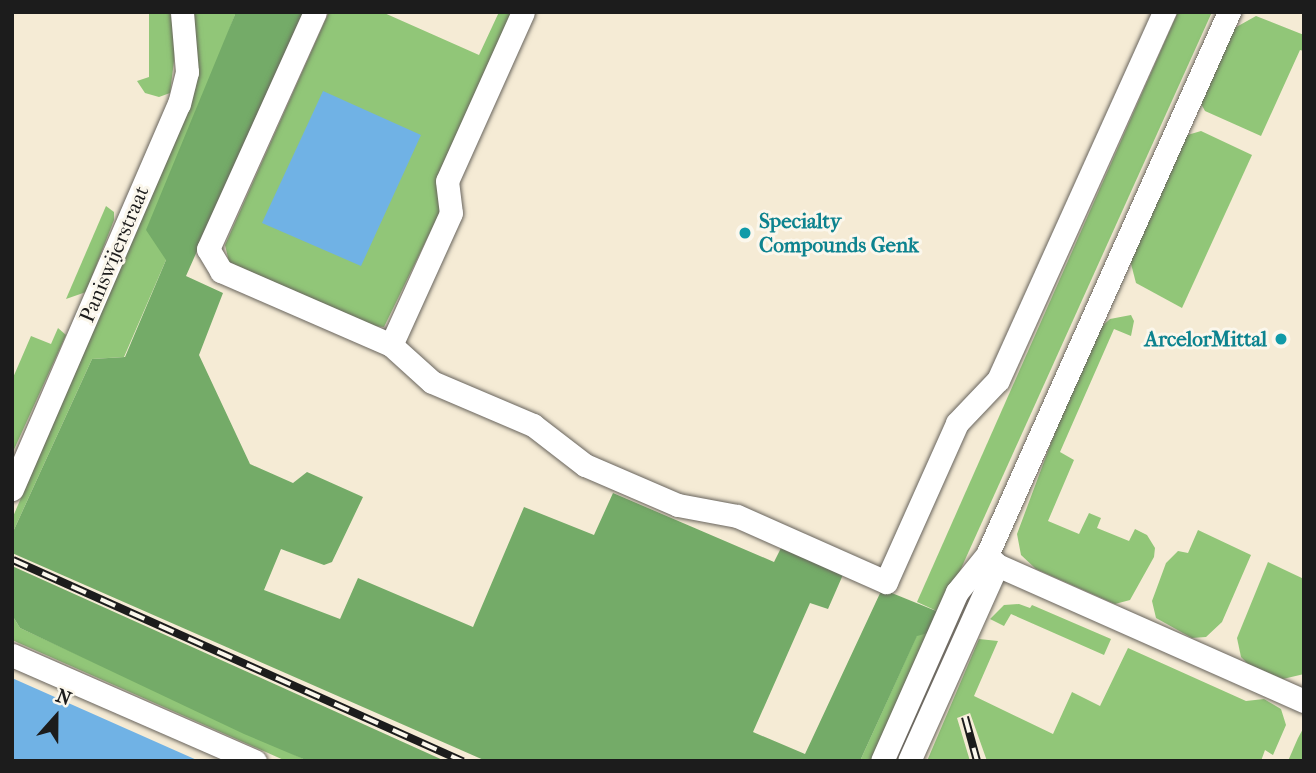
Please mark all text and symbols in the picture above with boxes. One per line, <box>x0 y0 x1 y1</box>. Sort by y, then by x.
street label: Paniswijerstraat <box>74 182 154 326</box>
place label: Specialty Compounds Genk <box>759 208 919 258</box>
marker: Specialty Compounds Genk <box>737 225 753 241</box>
place label: ArcelorMittal <box>1145 326 1267 352</box>
marker: ArcelorMittal <box>1273 331 1289 347</box>
north arrow <box>21 682 91 752</box>
text: N <box>53 685 74 710</box>

